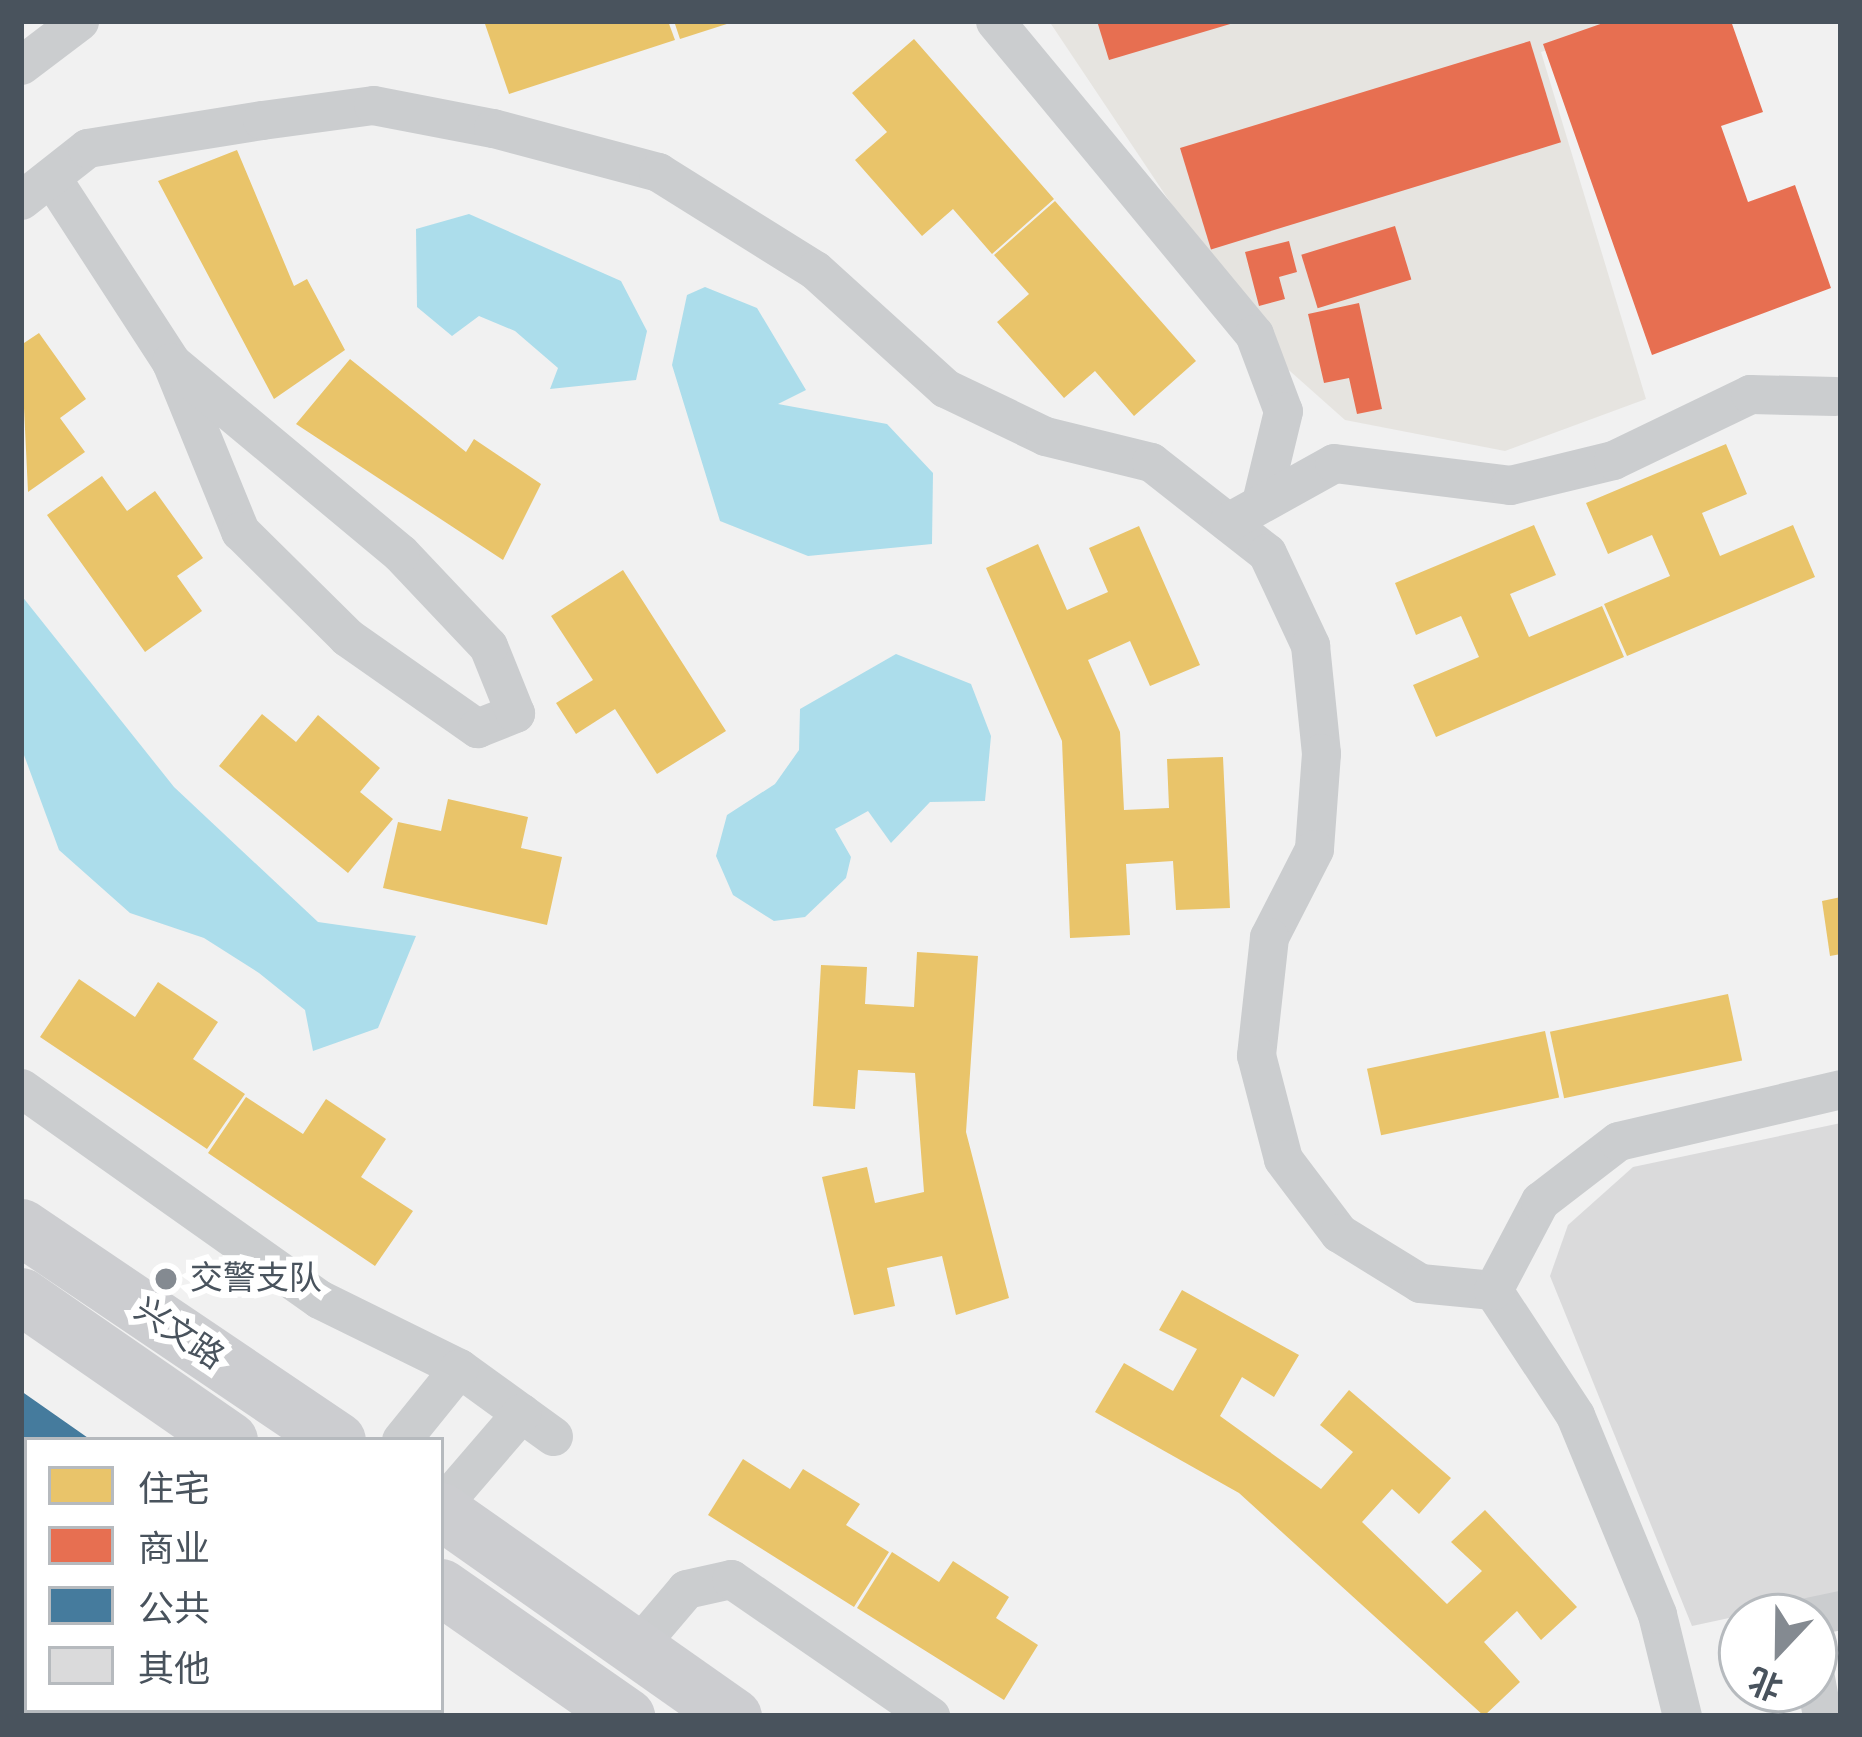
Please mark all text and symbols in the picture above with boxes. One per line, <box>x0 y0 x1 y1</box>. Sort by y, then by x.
place label: 交警支队 <box>190 1259 322 1299</box>
marker: 交警支队 <box>153 1266 179 1292</box>
street label: 兴文路 <box>127 1290 231 1378</box>
legend <box>24 1437 444 1713</box>
text: 住宅 <box>138 1468 210 1510</box>
text: 商业 <box>138 1528 210 1570</box>
text: 公共 <box>138 1588 210 1630</box>
north arrow <box>1718 1593 1838 1713</box>
text: 其他 <box>138 1648 210 1690</box>
text: 北 <box>1743 1660 1788 1707</box>

